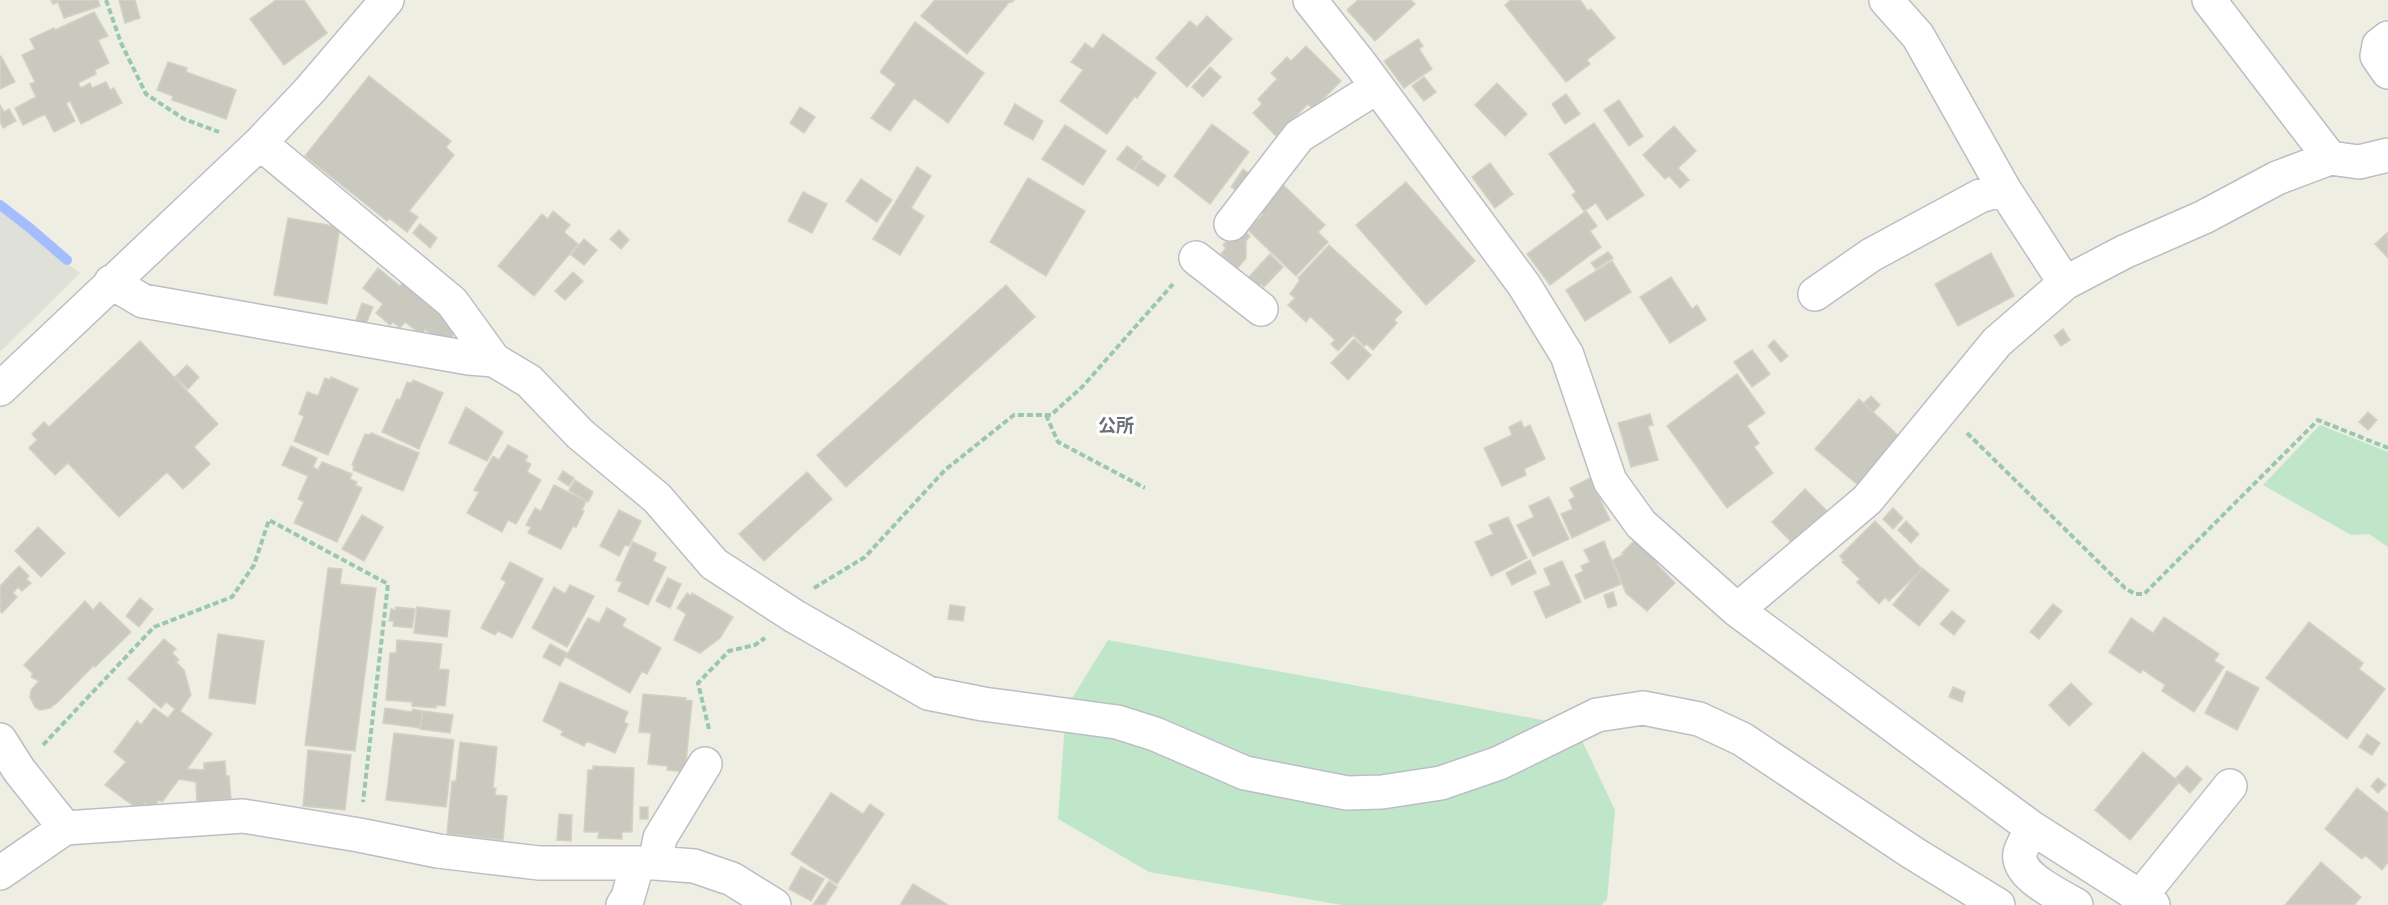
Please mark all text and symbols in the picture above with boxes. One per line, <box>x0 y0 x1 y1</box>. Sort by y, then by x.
district label: 公所 <box>1098 415 1134 436</box>

